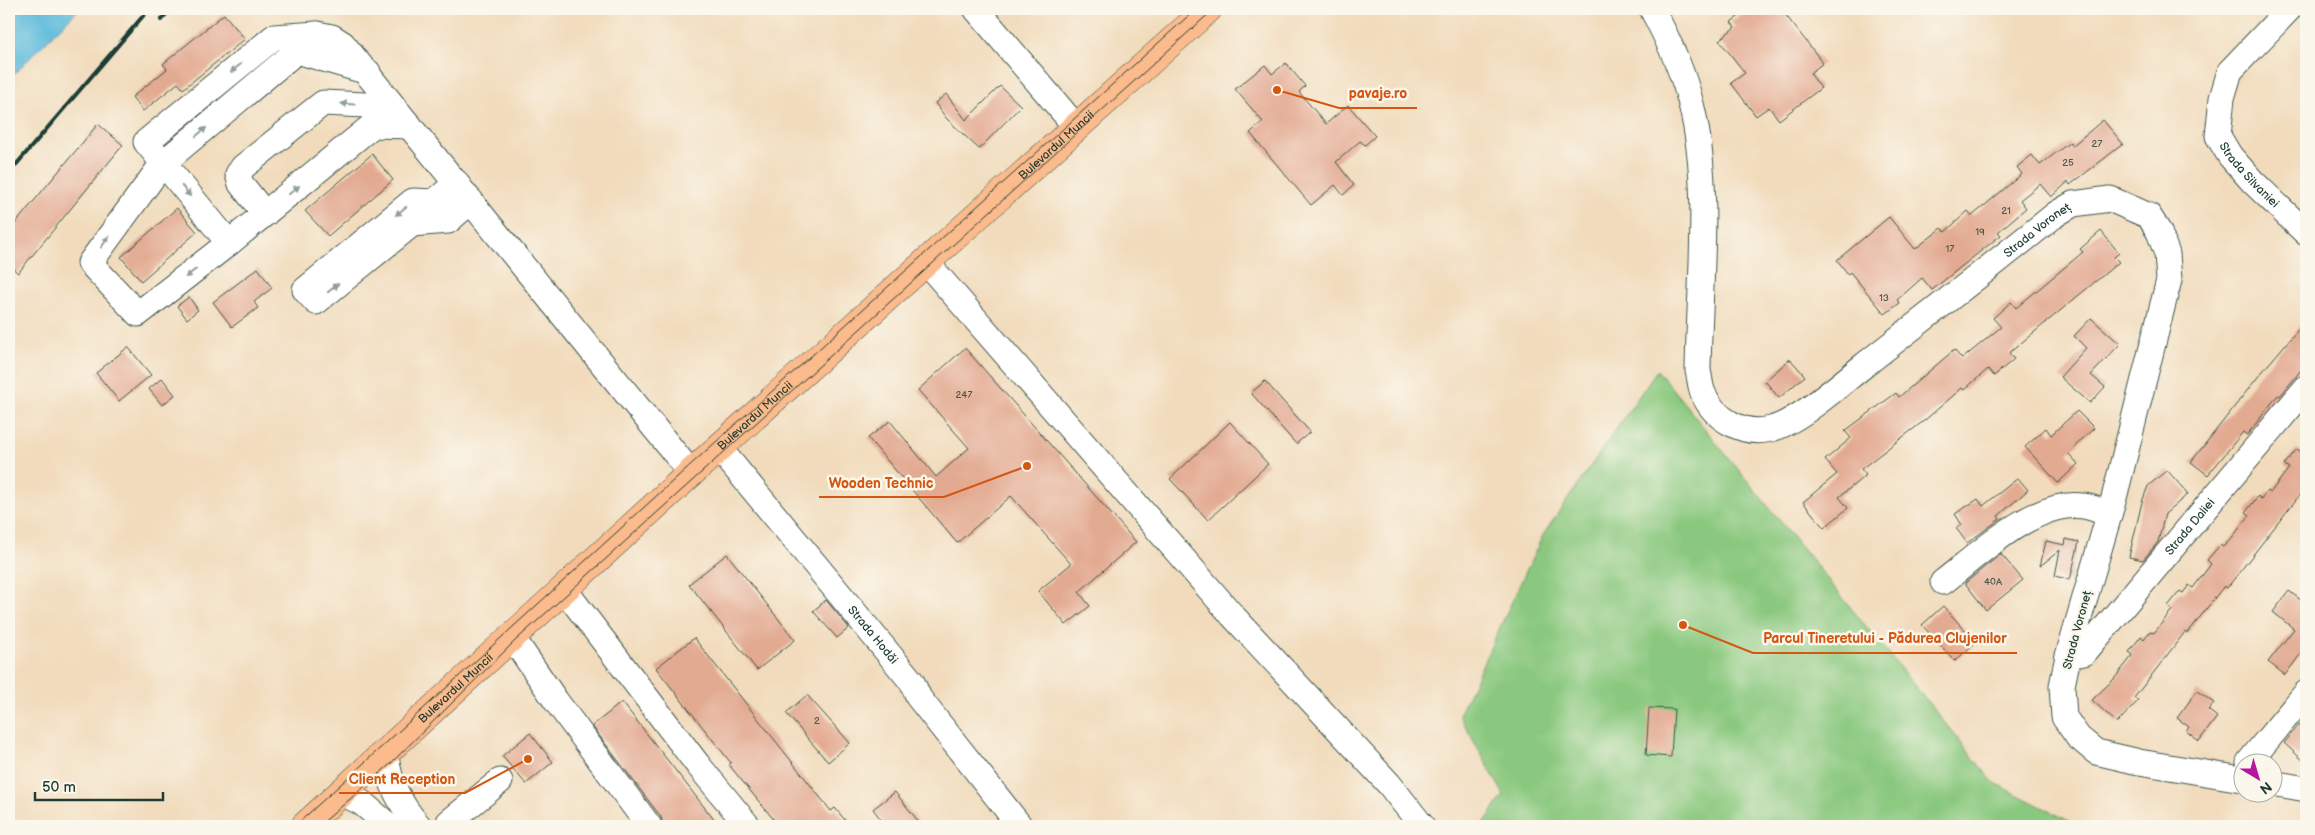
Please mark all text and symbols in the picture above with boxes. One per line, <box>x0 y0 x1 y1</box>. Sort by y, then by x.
one-way arrow <box>230 62 243 73</box>
callout: pavaje.ro <box>1339 79 1417 108</box>
text: pavaje.ro <box>1349 85 1407 102</box>
one-way arrow <box>340 100 356 108</box>
street label: Bulevardul Muncii <box>1016 108 1098 183</box>
one-way arrow <box>194 126 207 137</box>
house number: 27 <box>2092 138 2102 150</box>
street label: Strada Silvaniei <box>2215 140 2282 211</box>
house number: 25 <box>2062 157 2074 169</box>
one-way arrow <box>181 184 192 197</box>
one-way arrow <box>287 184 300 195</box>
street label: Strada Voroneț <box>2001 200 2074 261</box>
house number: 21 <box>2001 205 2011 217</box>
one-way arrow <box>395 206 408 217</box>
house number: 19 <box>1975 226 1985 238</box>
one-way arrow <box>100 235 110 249</box>
house number: 17 <box>1946 243 1954 255</box>
one-way arrow <box>185 267 198 278</box>
one-way arrow <box>326 283 339 294</box>
house number: 13 <box>1879 292 1889 304</box>
street label: Bulevardul Muncii <box>714 378 796 454</box>
house number: 247 <box>956 389 972 401</box>
callout: Wooden Technic <box>819 468 944 497</box>
text: Wooden Technic <box>829 475 934 492</box>
street label: Strada Daliei <box>2162 495 2218 559</box>
house number: 40A <box>1984 576 2003 588</box>
street label: Strada Voroneț <box>2060 588 2095 671</box>
street label: Strada Hodăi <box>844 603 901 667</box>
callout: Parcul Tineretului - Pădurea Clujenilor <box>1753 624 2017 653</box>
text: Parcul Tineretului - Pădurea Clujenilor <box>1763 630 2007 647</box>
street label: Bulevardul Muncii <box>415 650 497 727</box>
house number: 2 <box>814 715 820 727</box>
north arrow <box>2232 752 2282 802</box>
callout: Client Reception <box>339 764 465 793</box>
scale bar <box>35 770 162 802</box>
text: Client Reception <box>349 771 455 788</box>
text: 50 m <box>42 778 76 797</box>
text: N <box>2256 778 2275 798</box>

